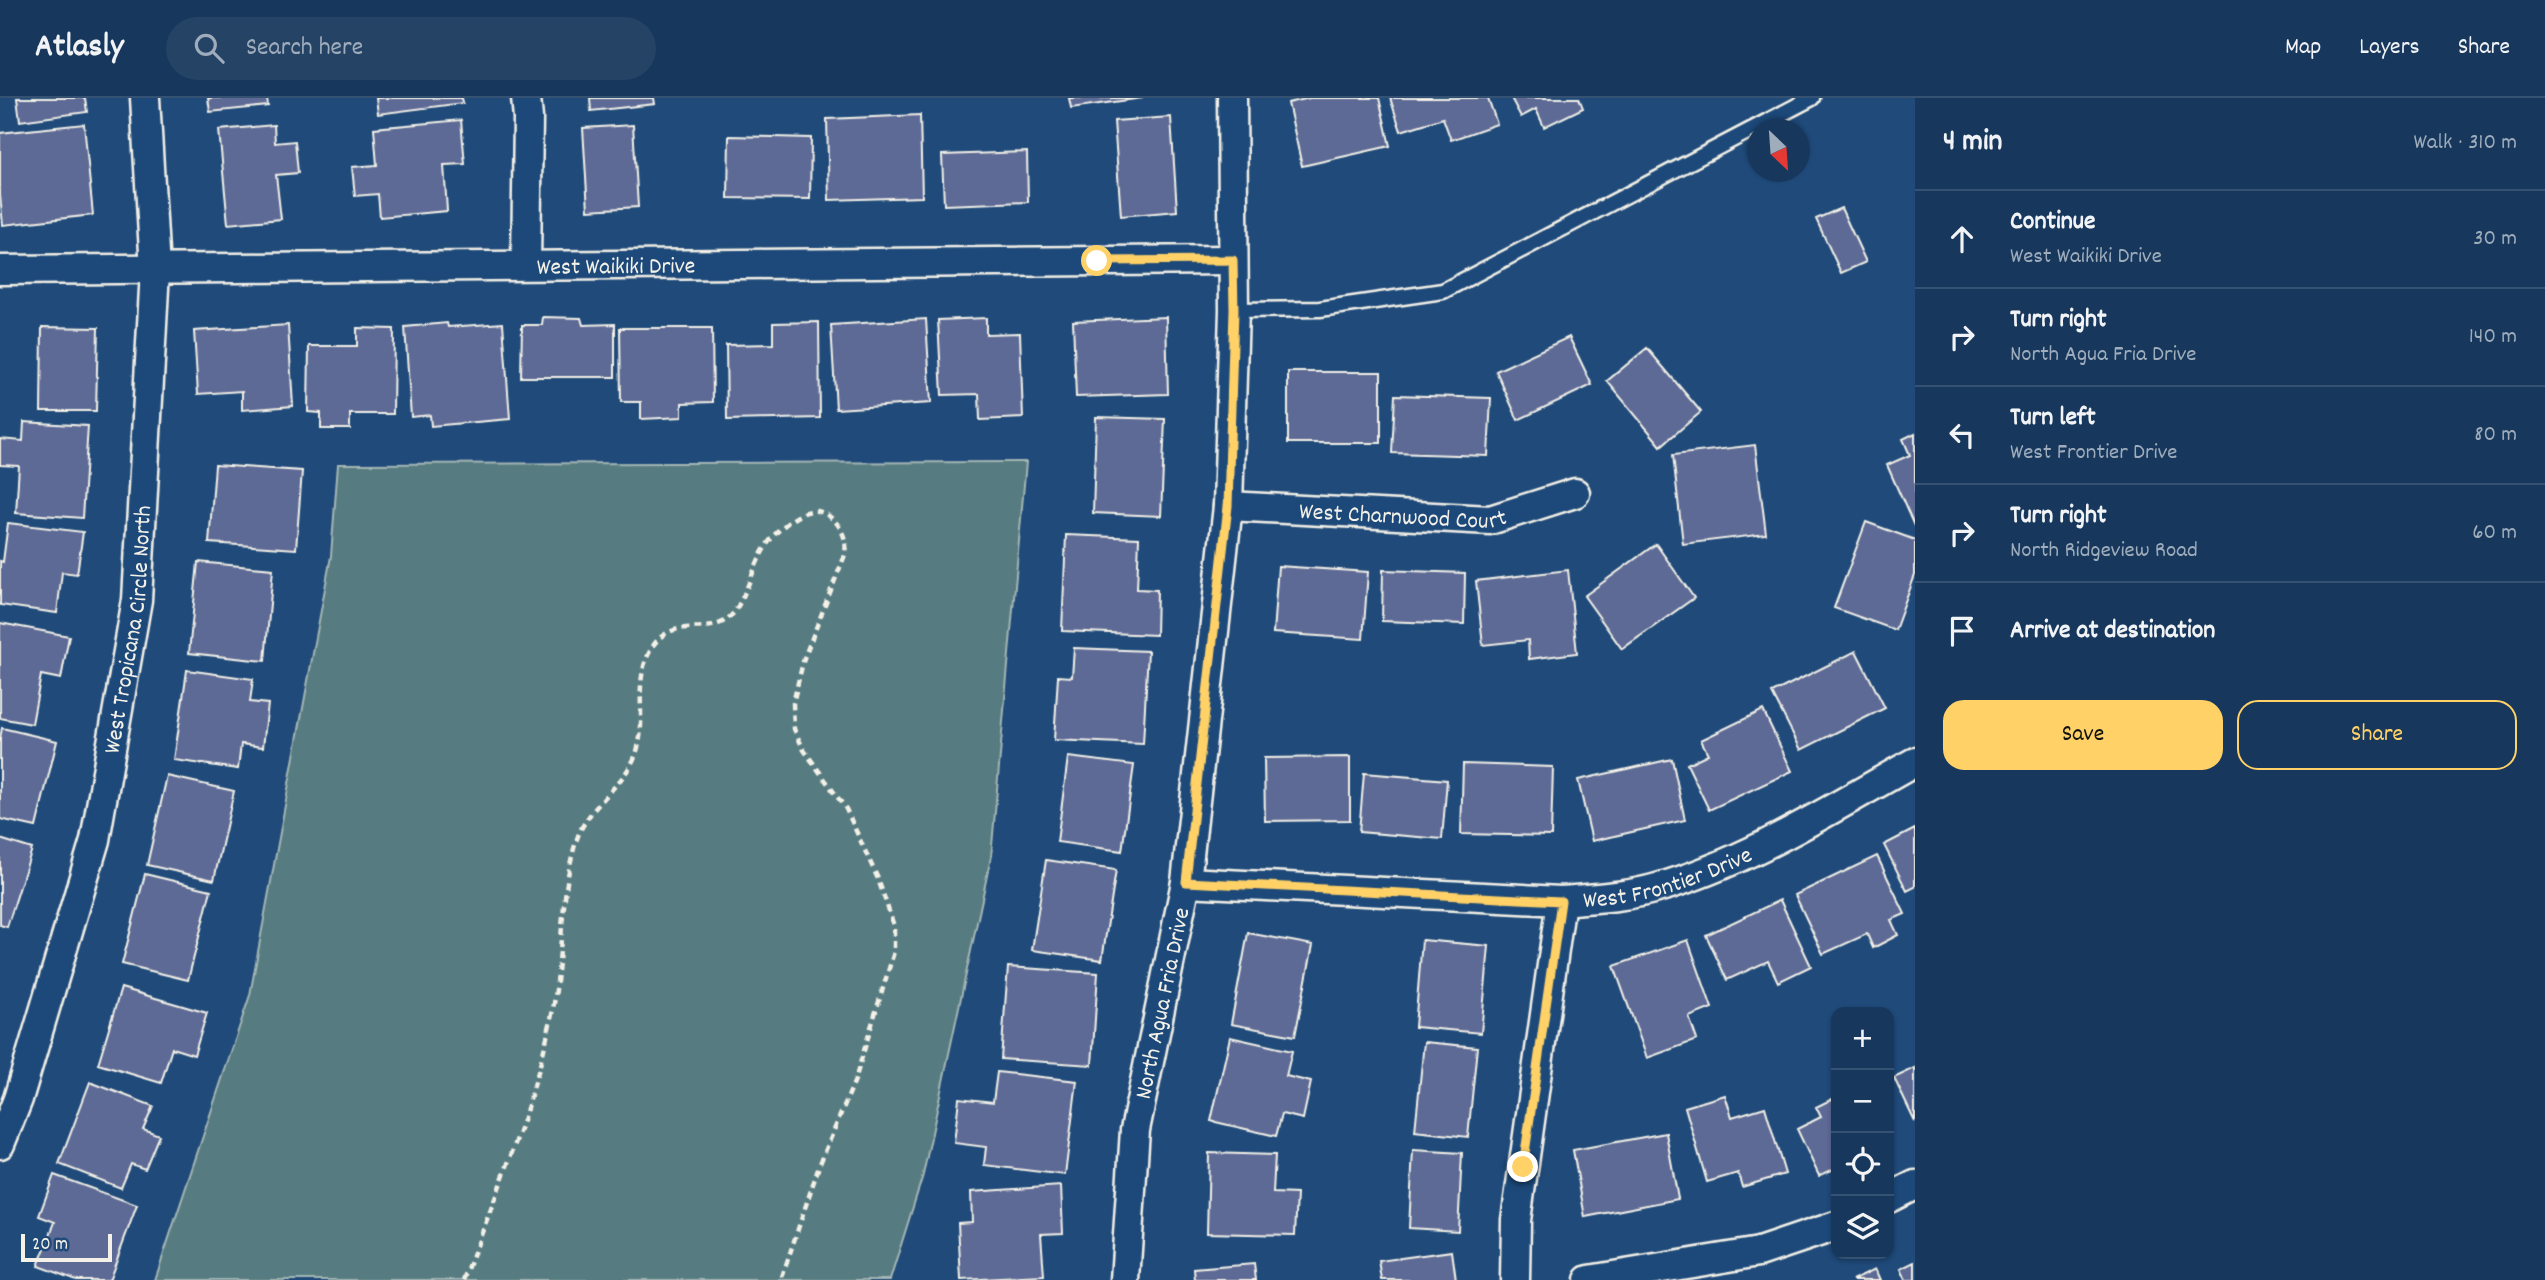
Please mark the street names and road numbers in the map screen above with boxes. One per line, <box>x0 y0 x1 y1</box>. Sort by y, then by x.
street label: West Waikiki Drive <box>537 250 695 286</box>
street label: West Charnwood Court <box>1298 496 1512 540</box>
street label: West Tropicana Circle North <box>96 505 162 757</box>
street label: West Frontier Drive <box>1582 839 1758 919</box>
street label: North Agua Fria Drive <box>1128 905 1200 1102</box>

